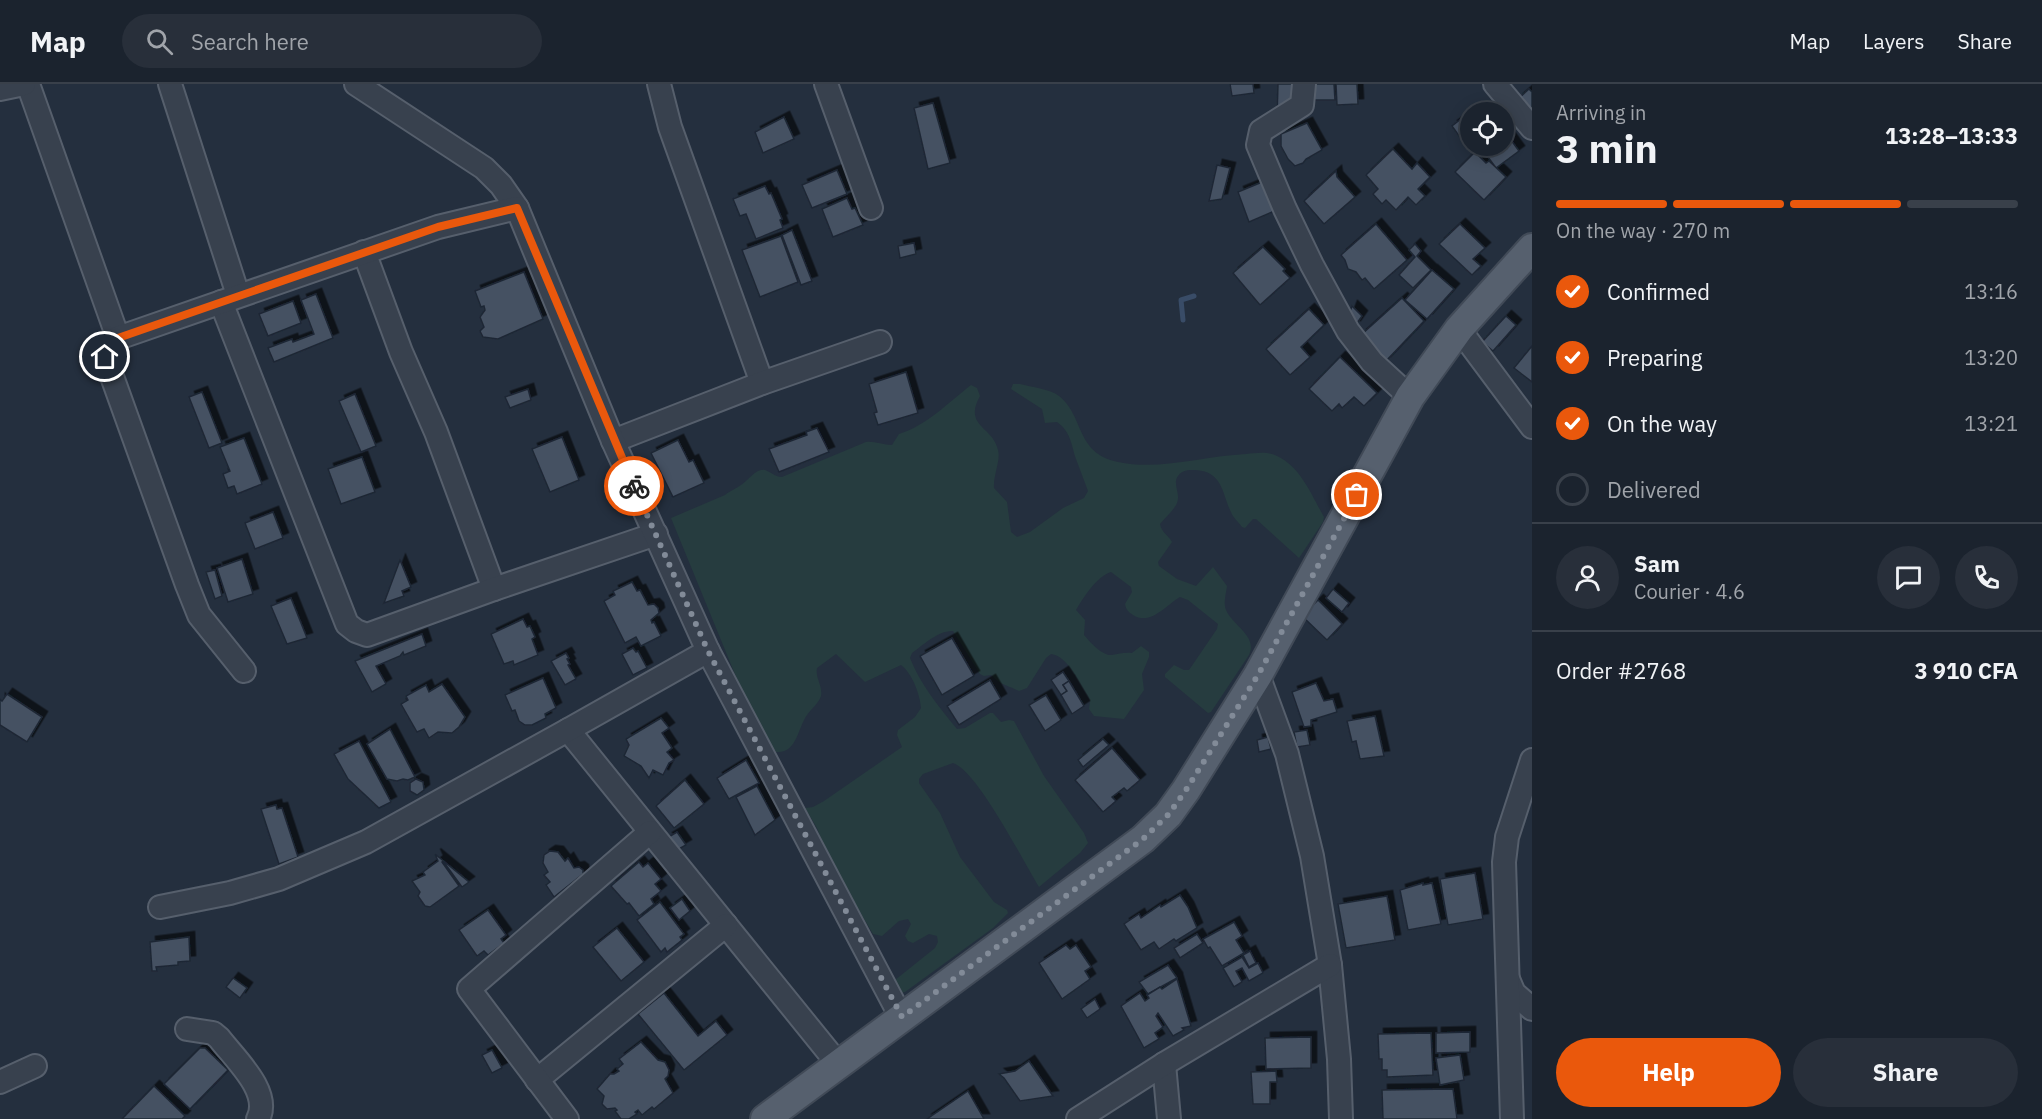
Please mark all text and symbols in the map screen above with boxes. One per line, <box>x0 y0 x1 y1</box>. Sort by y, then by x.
search box <box>122 14 542 68</box>
text: Map <box>30 23 86 60</box>
icon: search <box>143 25 176 58</box>
text: Search here <box>191 27 309 56</box>
text: Map <box>1790 27 1830 55</box>
text: Layers <box>1863 27 1925 55</box>
text: Share <box>1958 27 2012 55</box>
text: Arriving in <box>1556 99 1646 126</box>
map controls <box>1460 102 1514 156</box>
button: locate <box>1460 102 1514 156</box>
text: 13:28–13:33 <box>1885 121 2018 150</box>
text: 3 min <box>1556 123 1658 174</box>
text: On the way · 270 m <box>1556 217 1730 244</box>
icon: check <box>1556 275 1589 308</box>
text: Confirmed <box>1607 277 1710 306</box>
text: 13:16 <box>1964 278 2018 305</box>
pin <box>79 331 130 382</box>
icon: home <box>88 340 121 373</box>
icon: check <box>1556 341 1589 374</box>
text: Preparing <box>1607 343 1702 372</box>
text: 13:20 <box>1964 344 2018 371</box>
icon: check <box>1556 407 1589 440</box>
text: On the way <box>1607 409 1717 438</box>
text: 13:21 <box>1964 410 2018 437</box>
courier <box>604 456 664 516</box>
pin <box>1331 469 1382 520</box>
icon: bike <box>618 470 651 503</box>
text: Delivered <box>1607 475 1701 504</box>
icon: bag <box>1340 478 1373 511</box>
button: person <box>1556 546 1619 609</box>
button: chat <box>1877 546 1940 609</box>
button: phone <box>1955 546 2018 609</box>
text: Sam <box>1634 549 1680 578</box>
text: Courier · 4.6 <box>1634 578 1745 605</box>
text: Order #2768 <box>1556 656 1686 685</box>
text: 3 910 CFA <box>1914 656 2018 685</box>
button: Help <box>1556 1038 1781 1107</box>
button: Share <box>1793 1038 2018 1107</box>

